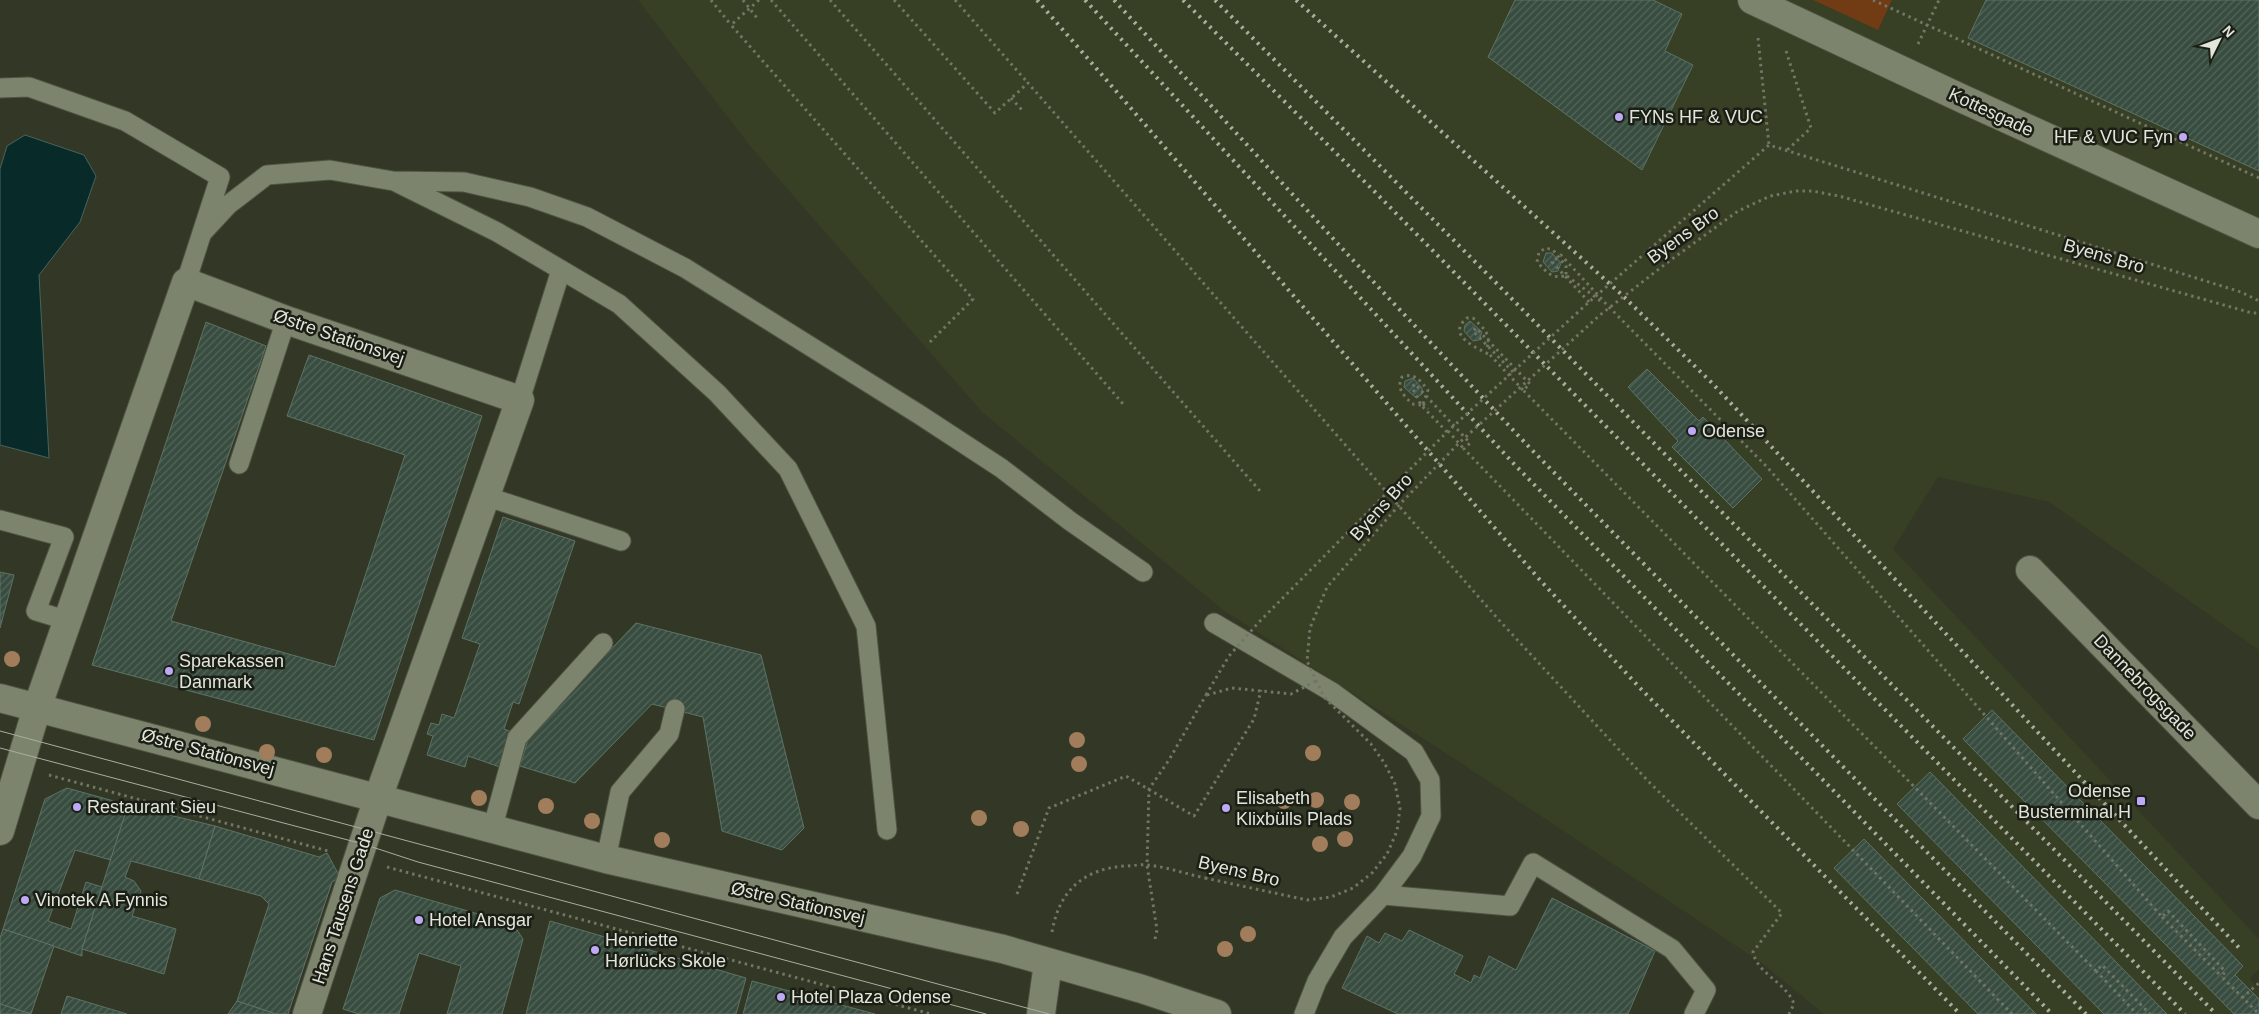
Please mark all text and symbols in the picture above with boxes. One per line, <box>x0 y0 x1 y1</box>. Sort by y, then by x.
north arrow <box>2194 15 2244 65</box>
text: N <box>2219 22 2238 40</box>
street label: Kottesgade <box>1946 84 2036 140</box>
place label: FYNs HF & VUC <box>1629 107 1763 127</box>
marker: FYNs HF & VUC <box>1613 111 1625 123</box>
place label: HF & VUC Fyn <box>2054 127 2173 147</box>
marker: HF & VUC Fyn <box>2177 131 2189 143</box>
street label: Byens Bro <box>1644 203 1722 267</box>
street label: Byens Bro <box>2061 235 2147 277</box>
street label: Østre Stationsvej <box>271 305 407 369</box>
place label: Odense <box>1702 421 1765 441</box>
marker: Odense <box>1686 425 1698 437</box>
street label: Byens Bro <box>1346 469 1416 545</box>
street label: Dannebrogsgade <box>2090 630 2200 744</box>
place label: Sparekassen Danmark <box>179 651 284 692</box>
marker: Sparekassen Danmark <box>163 665 175 677</box>
street label: Østre Stationsvej <box>139 725 277 779</box>
place label: Odense Busterminal H <box>2018 781 2131 822</box>
place label: Elisabeth Klixbülls Plads <box>1236 788 1352 829</box>
marker: Odense Busterminal H <box>2135 795 2147 807</box>
place label: Restaurant Sieu <box>87 797 216 817</box>
marker: Restaurant Sieu <box>71 801 83 813</box>
marker: Elisabeth Klixbülls Plads <box>1220 802 1232 814</box>
street label: Hans Tausens Gade <box>308 826 378 986</box>
street label: Byens Bro <box>1196 852 1282 890</box>
street label: Østre Stationsvej <box>729 878 867 928</box>
place label: Vinotek A Fynnis <box>35 890 168 910</box>
marker: Vinotek A Fynnis <box>19 894 31 906</box>
place label: Hotel Ansgar <box>429 910 532 930</box>
marker: Hotel Ansgar <box>413 914 425 926</box>
place label: Henriette Hørlücks Skole <box>605 930 726 971</box>
marker: Henriette Hørlücks Skole <box>589 944 601 956</box>
place label: Hotel Plaza Odense <box>791 987 951 1007</box>
marker: Hotel Plaza Odense <box>775 991 787 1003</box>

